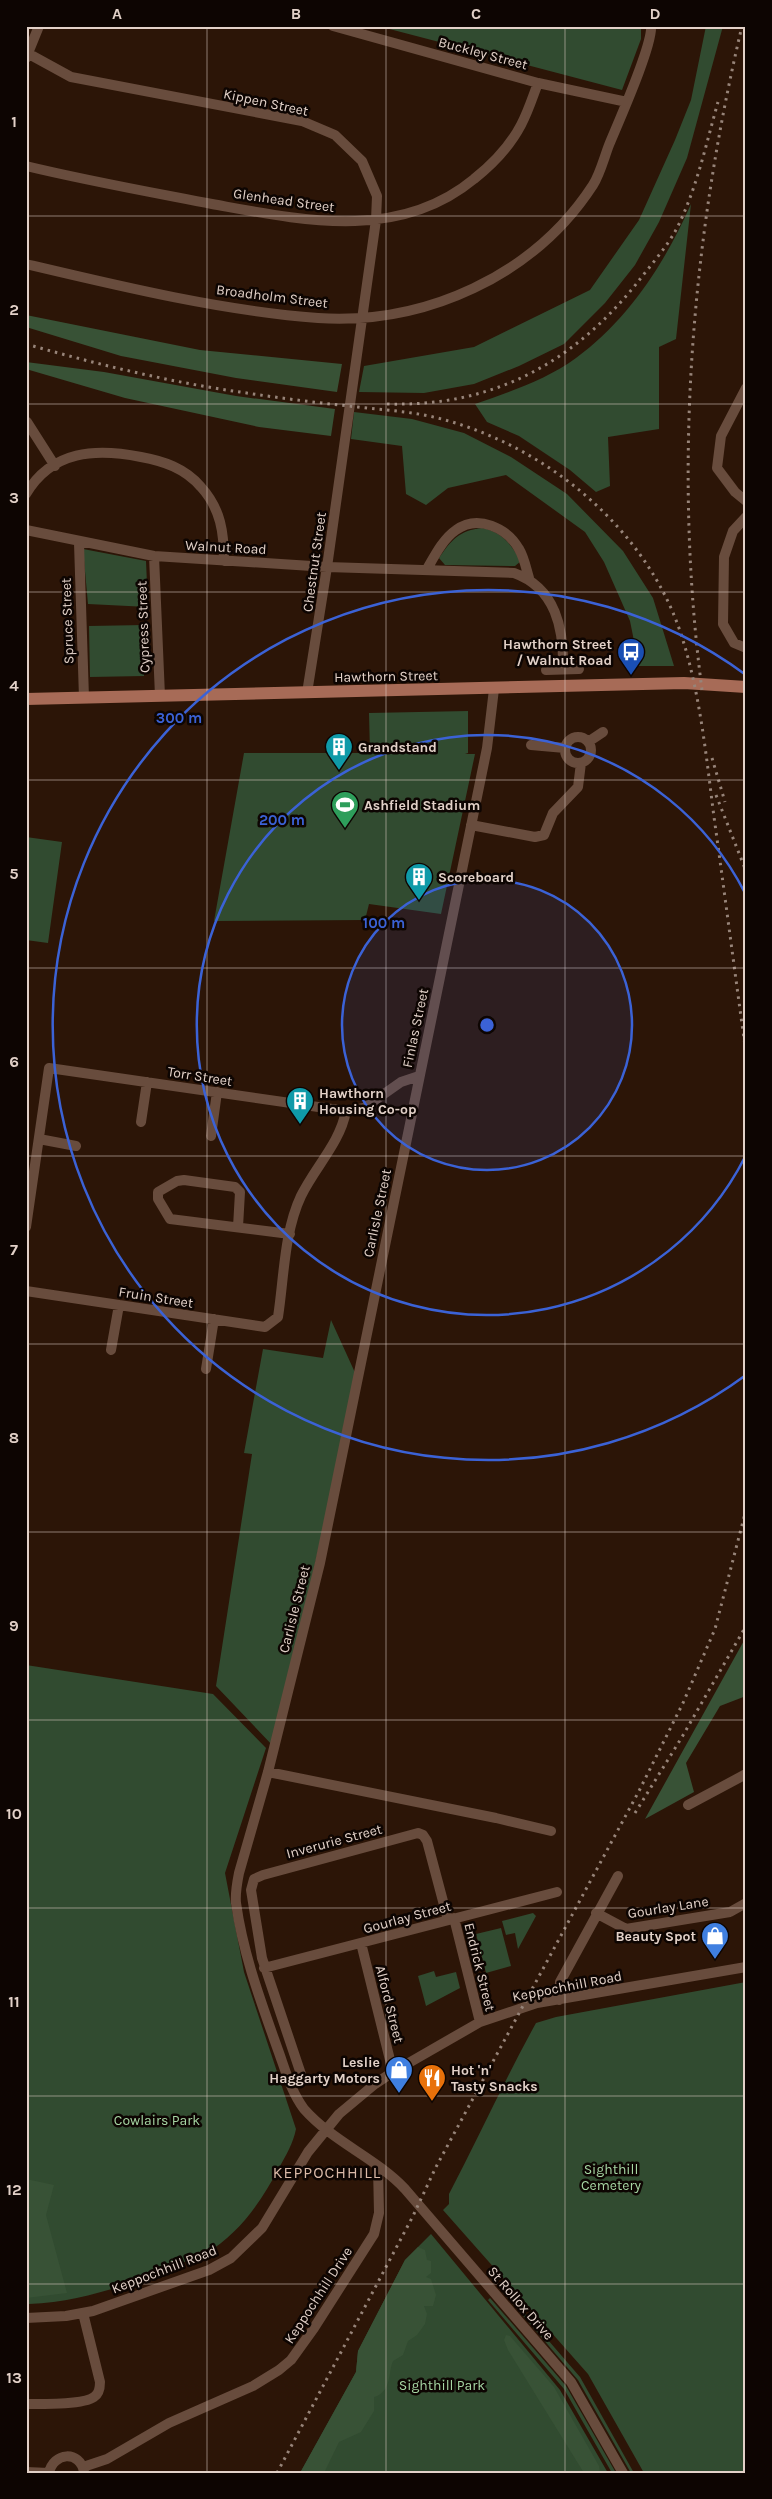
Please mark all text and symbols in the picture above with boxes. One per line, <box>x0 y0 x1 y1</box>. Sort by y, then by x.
text: A <box>112 4 122 23</box>
text: B <box>291 4 301 23</box>
text: C <box>471 4 481 23</box>
text: D <box>650 4 661 23</box>
street label: Buckley Street <box>436 33 529 74</box>
street label: Kippen Street <box>222 85 310 120</box>
text: 1 <box>11 112 17 131</box>
street label: Glenhead Street <box>232 185 336 216</box>
street label: Broadholm Street <box>215 281 329 312</box>
text: 2 <box>9 300 19 319</box>
text: 3 <box>9 488 19 507</box>
street label: Chestnut Street <box>299 511 330 613</box>
street label: Walnut Road <box>185 537 267 558</box>
street label: Spruce Street <box>57 578 78 664</box>
street label: Cypress Street <box>133 581 154 673</box>
place label: Hawthorn Street / Walnut Road <box>503 636 612 669</box>
bus stop icon: Hawthorn Street / Walnut Road <box>616 637 646 676</box>
street label: Hawthorn Street <box>334 667 438 686</box>
text: 4 <box>9 676 19 695</box>
text: 300 m <box>156 709 202 727</box>
building icon: Grandstand <box>324 732 354 771</box>
place label: Grandstand <box>358 739 437 756</box>
sports icon: Ashfield Stadium <box>330 790 360 829</box>
place label: Ashfield Stadium <box>364 797 480 814</box>
text: 200 m <box>259 811 305 829</box>
building icon: Scoreboard <box>404 862 434 901</box>
text: 5 <box>9 864 19 883</box>
place label: Scoreboard <box>438 869 514 886</box>
text: 100 m <box>363 914 405 932</box>
street label: Finlas Street <box>399 987 432 1069</box>
centre of rings <box>478 1016 496 1034</box>
text: 6 <box>9 1052 19 1071</box>
street label: Torr Street <box>166 1063 234 1090</box>
place label: Hawthorn Housing Co-op <box>319 1085 416 1118</box>
building icon: Hawthorn Housing Co-op <box>285 1086 315 1125</box>
street label: Carlisle Street <box>360 1167 395 1259</box>
text: 7 <box>10 1240 18 1259</box>
street label: Fruin Street <box>117 1283 194 1312</box>
text: 8 <box>9 1428 19 1447</box>
street label: Carlisle Street <box>275 1564 314 1655</box>
text: 9 <box>9 1616 19 1635</box>
text: 10 <box>6 1804 22 1823</box>
street label: Inverurie Street <box>284 1821 384 1862</box>
street label: Gourlay Lane <box>626 1893 710 1922</box>
street label: Gourlay Street <box>361 1898 453 1937</box>
street label: Endrick Street <box>460 1921 499 2013</box>
shop icon: Beauty Spot <box>700 1921 730 1960</box>
place label: Beauty Spot <box>616 1928 696 1945</box>
street label: Alford Street <box>372 1963 407 2045</box>
street label: Keppochhill Road <box>511 1968 623 2005</box>
text: 11 <box>8 1992 20 2011</box>
place label: Leslie Haggarty Motors <box>269 2054 380 2087</box>
shop icon: Leslie Haggarty Motors <box>384 2055 414 2094</box>
place label: Hot 'n' Tasty Snacks <box>451 2062 538 2095</box>
restaurant icon: Hot 'n' Tasty Snacks <box>417 2063 447 2102</box>
park label: Cowlairs Park <box>114 2112 200 2129</box>
park label: Sighthill Cemetery <box>581 2161 642 2194</box>
district label: KEPPOCHHILL <box>273 2163 381 2182</box>
text: 12 <box>6 2180 22 2199</box>
street label: Keppochhill Road <box>109 2242 219 2297</box>
street label: Keppochhill Drive <box>281 2244 356 2347</box>
street label: St Rollox Drive <box>484 2263 557 2344</box>
text: 13 <box>6 2368 22 2387</box>
park label: Sighthill Park <box>399 2377 485 2394</box>

